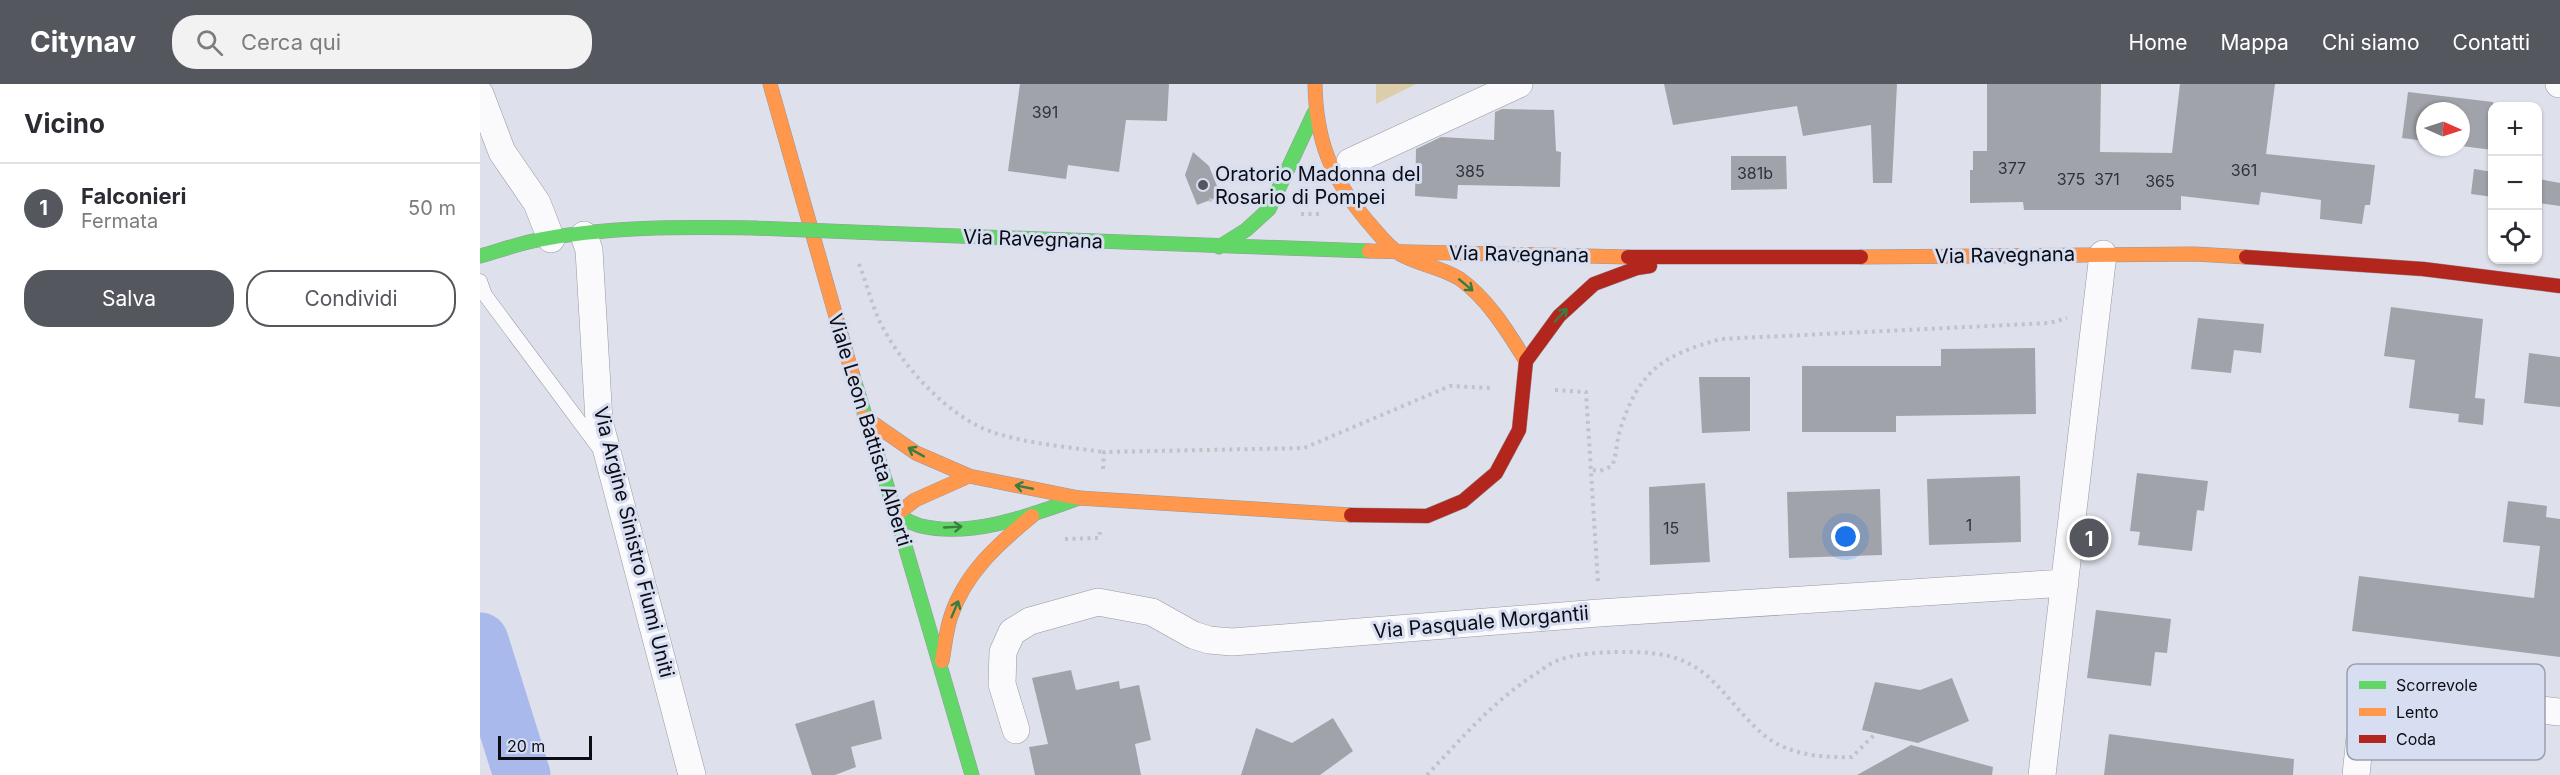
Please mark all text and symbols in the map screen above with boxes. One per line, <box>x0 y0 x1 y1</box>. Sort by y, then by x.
search box <box>172 15 592 69</box>
text: Citynav <box>30 25 136 59</box>
icon: search <box>193 26 226 59</box>
text: Cerca qui <box>241 29 341 55</box>
text: Home <box>2129 30 2187 55</box>
text: Mappa <box>2220 30 2289 55</box>
text: Chi siamo <box>2322 30 2420 55</box>
text: Contatti <box>2453 30 2530 55</box>
house number: 391 <box>1032 102 1058 122</box>
north arrow <box>2416 102 2470 156</box>
map controls <box>2488 102 2542 264</box>
button: + <box>2488 102 2542 156</box>
text: Vicino <box>24 108 105 139</box>
button: − <box>2488 156 2542 210</box>
house number: 377 <box>1998 158 2026 178</box>
house number: 361 <box>2231 160 2257 180</box>
house number: 385 <box>1455 161 1485 181</box>
place label: Oratorio Madonna del Rosario di Pompei <box>1215 162 1420 209</box>
house number: 381b <box>1737 163 1773 183</box>
house number: 375 <box>2057 169 2085 189</box>
house number: 371 <box>2094 169 2120 189</box>
house number: 365 <box>2145 171 2175 191</box>
marker: Oratorio Madonna del Rosario di Pompei <box>1196 178 1210 192</box>
text: Falconieri <box>81 183 187 209</box>
text: 1 <box>39 196 48 220</box>
text: 50 m <box>408 196 456 220</box>
text: Fermata <box>81 209 158 233</box>
button: locate <box>2488 210 2542 264</box>
street label: Via Ravegnana <box>963 225 1103 253</box>
street label: Via Ravegnana <box>1449 241 1589 267</box>
street label: Via Ravegnana <box>1935 242 2075 268</box>
button: Salva <box>24 270 234 327</box>
button: Condividi <box>246 270 456 327</box>
one-way arrow <box>1458 279 1474 292</box>
one-way arrow <box>1554 307 1569 322</box>
street label: Viale Leon Battista Alberti <box>823 311 917 549</box>
street label: Via Argine Sinistro Fiumi Uniti <box>589 404 679 680</box>
one-way arrow <box>908 446 925 458</box>
one-way arrow <box>1015 481 1034 492</box>
house number: 1 <box>1966 515 1972 535</box>
pin: 1 <box>2070 516 2108 560</box>
house number: 15 <box>1663 518 1679 538</box>
one-way arrow <box>942 522 962 533</box>
your location <box>1831 522 1860 551</box>
one-way arrow <box>950 601 961 619</box>
street label: Via Pasquale Morgantii <box>1372 601 1590 643</box>
legend <box>2347 664 2545 760</box>
text: Scorrevole <box>2396 675 2478 695</box>
text: Lento <box>2396 702 2439 722</box>
text: Coda <box>2396 729 2436 749</box>
scale bar <box>498 733 592 760</box>
text: 20 m <box>507 736 545 756</box>

